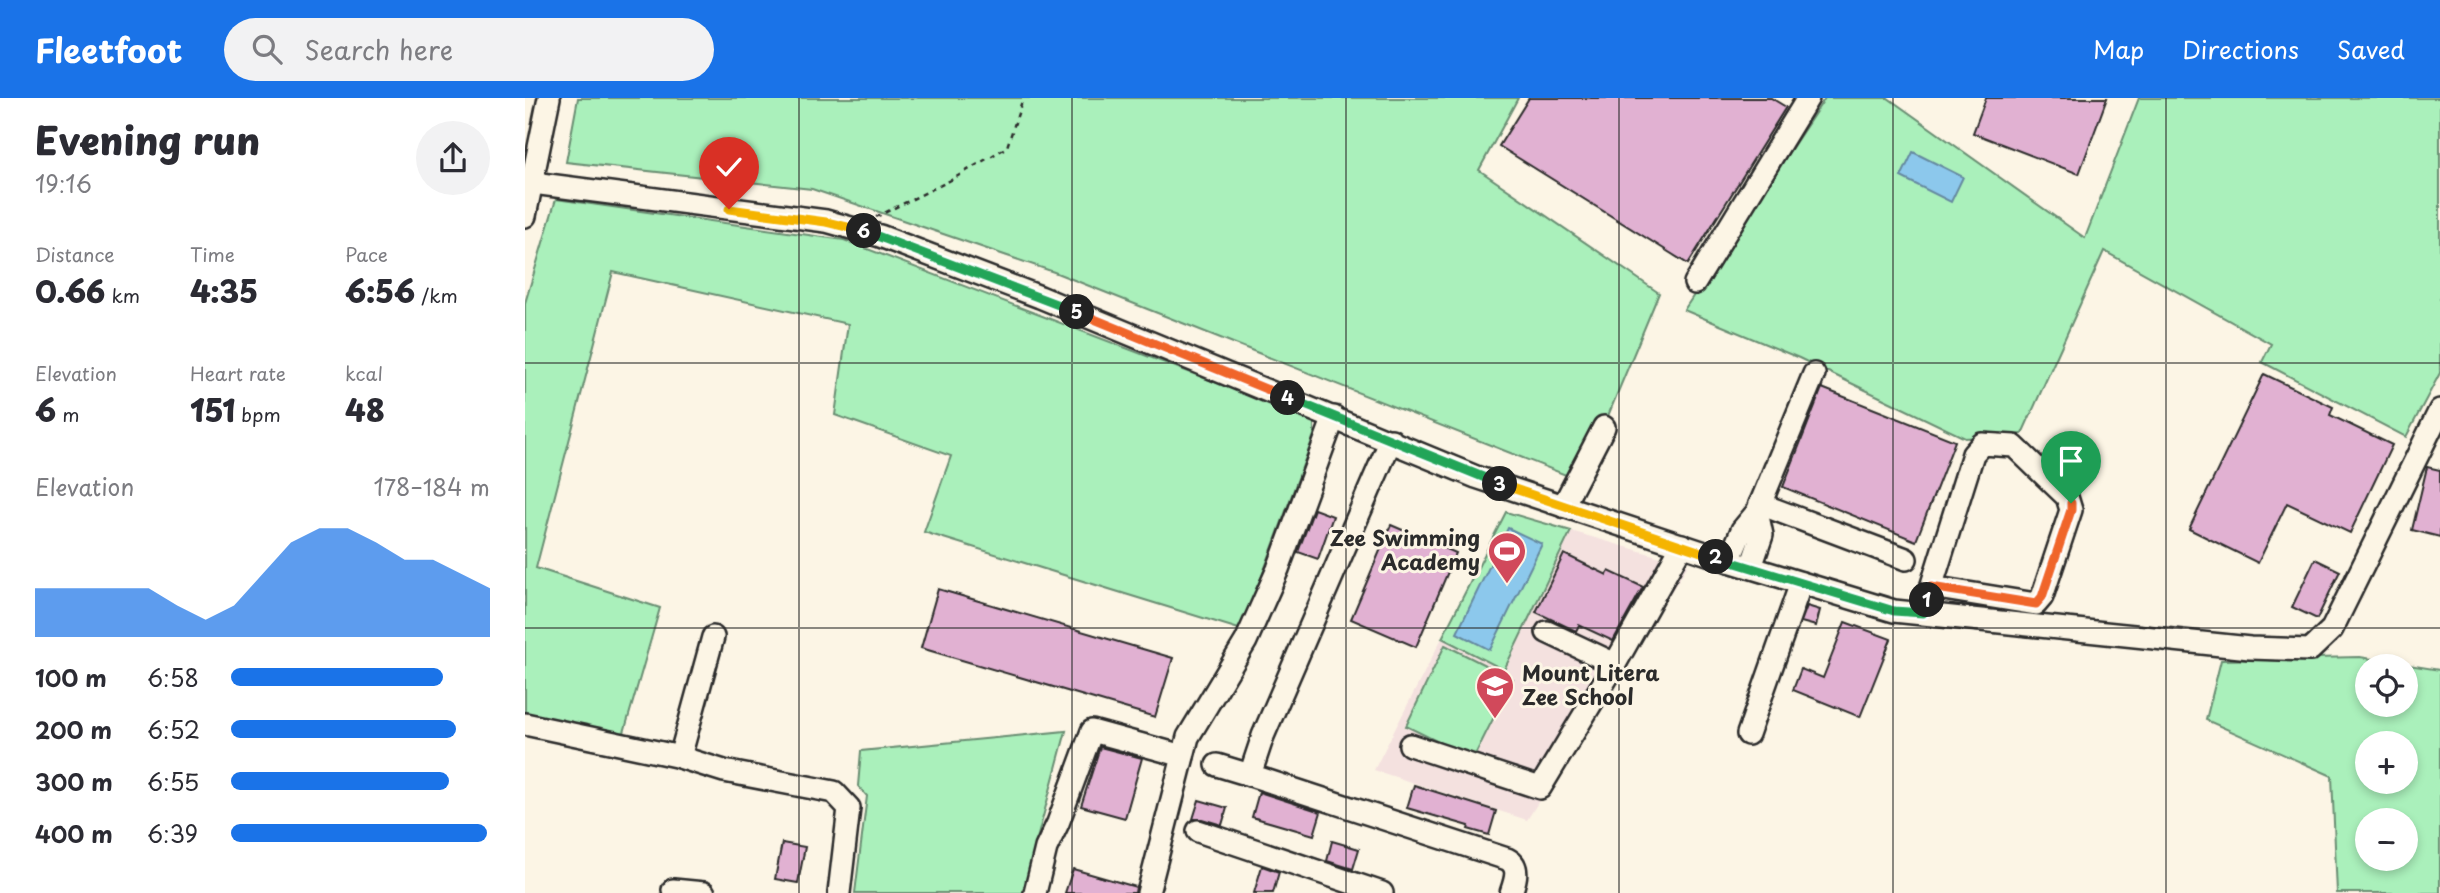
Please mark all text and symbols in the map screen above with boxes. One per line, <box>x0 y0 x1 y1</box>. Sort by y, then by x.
search box <box>224 18 714 81</box>
text: Fleetfoot <box>35 24 182 74</box>
icon: search <box>248 30 286 68</box>
text: Search here <box>304 30 453 69</box>
text: Map <box>2093 31 2144 67</box>
text: Directions <box>2182 31 2299 67</box>
text: Saved <box>2337 31 2405 67</box>
text: Evening run <box>35 111 260 168</box>
button: share <box>416 121 490 195</box>
pin <box>699 137 759 209</box>
icon: check <box>710 148 748 186</box>
text: 19:16 <box>35 166 92 201</box>
pin: 6 <box>847 214 881 248</box>
text: 6 <box>857 216 870 244</box>
text: Distance <box>35 240 115 268</box>
text: Time <box>190 240 235 268</box>
text: Pace <box>345 240 388 268</box>
text: 0.66 <box>35 268 105 313</box>
text: 4:35 <box>190 268 258 313</box>
text: 6:56 <box>345 268 415 313</box>
text: km <box>105 281 140 309</box>
text: /km <box>415 281 458 309</box>
pin: 5 <box>1059 294 1095 330</box>
text: 5 <box>1070 297 1083 325</box>
text: Elevation <box>35 359 117 387</box>
text: Heart rate <box>190 359 286 387</box>
text: kcal <box>345 359 383 387</box>
pin: 4 <box>1271 380 1305 416</box>
text: 4 <box>1281 383 1294 411</box>
text: 6 <box>35 387 56 432</box>
text: 151 <box>190 387 235 432</box>
text: 48 <box>345 387 385 432</box>
text: m <box>56 400 80 428</box>
text: bpm <box>235 400 281 428</box>
pin <box>2041 431 2101 503</box>
icon: arrive <box>2052 442 2090 480</box>
pin: 3 <box>1483 466 1517 502</box>
text: Elevation <box>35 469 134 504</box>
text: 178–184 m <box>374 469 490 504</box>
text: 3 <box>1493 469 1506 497</box>
place label: Zee Swimming Academy <box>1330 521 1480 577</box>
sports icon: Zee Swimming Academy <box>1486 530 1528 585</box>
pin: 2 <box>1699 540 1733 574</box>
text: 2 <box>1709 542 1722 570</box>
pin: 1 <box>1909 582 1945 618</box>
text: 1 <box>1922 585 1931 613</box>
map controls <box>2355 654 2418 871</box>
button: locate <box>2355 654 2418 717</box>
place label: Mount Litera Zee School <box>1522 656 1660 712</box>
text: 100 m <box>35 660 107 695</box>
text: 6:58 <box>147 660 199 695</box>
school or university icon: Mount Litera Zee School <box>1474 665 1516 720</box>
text: 200 m <box>35 712 112 747</box>
text: 6:52 <box>147 712 200 747</box>
button: + <box>2355 731 2418 794</box>
text: 300 m <box>35 764 113 799</box>
text: 6:55 <box>147 764 199 799</box>
button: − <box>2355 808 2418 871</box>
text: 400 m <box>35 816 113 851</box>
text: 6:39 <box>147 816 198 851</box>

